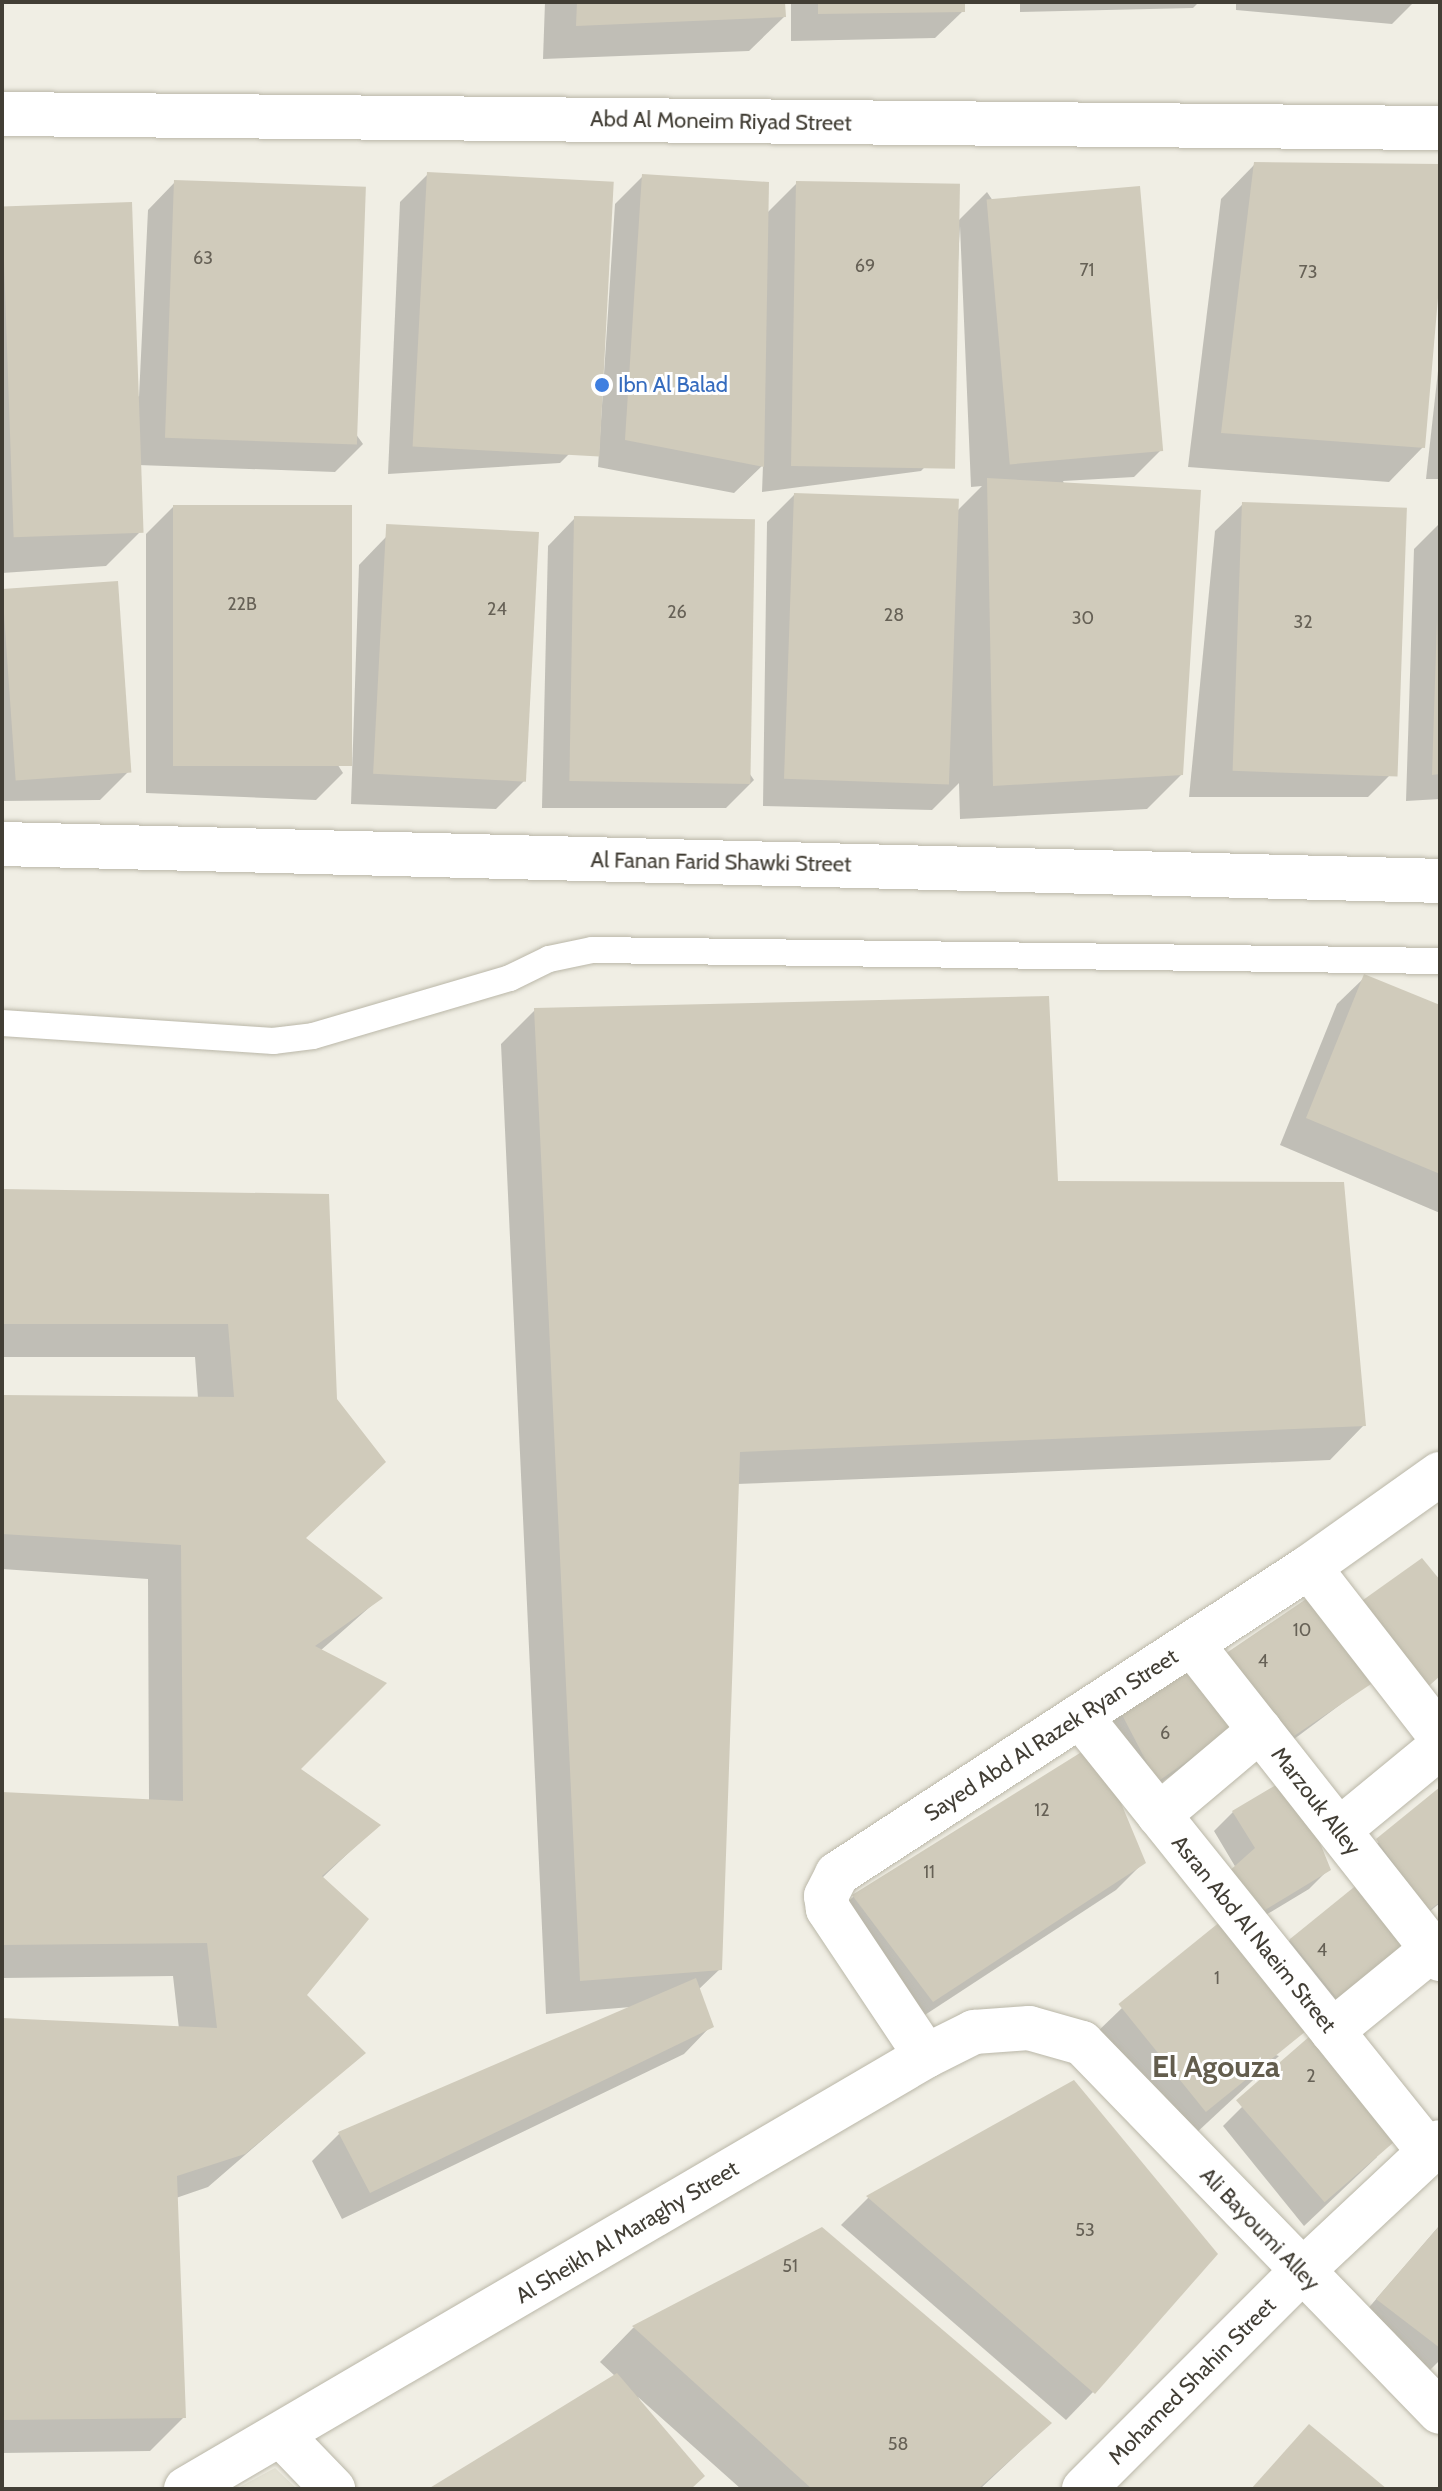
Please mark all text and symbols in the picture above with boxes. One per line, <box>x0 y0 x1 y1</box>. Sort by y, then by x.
street label: Abd Al Moneim Riyad Street <box>590 106 852 136</box>
house number: 63 <box>193 247 213 269</box>
house number: 69 <box>855 255 875 277</box>
house number: 71 <box>1080 259 1094 281</box>
house number: 73 <box>1299 261 1317 283</box>
place label: Ibn Al Balad <box>618 372 728 398</box>
marker: Ibn Al Balad <box>593 376 611 394</box>
house number: 22B <box>227 593 257 615</box>
house number: 24 <box>487 598 507 620</box>
house number: 26 <box>667 601 687 623</box>
house number: 28 <box>884 604 904 626</box>
house number: 30 <box>1072 607 1094 629</box>
house number: 32 <box>1293 611 1313 633</box>
street label: Al Fanan Farid Shawki Street <box>590 847 852 877</box>
house number: 10 <box>1293 1619 1311 1641</box>
street label: Sayed Abd Al Razek Ryan Street <box>919 1643 1183 1827</box>
house number: 4 <box>1258 1650 1268 1672</box>
house number: 6 <box>1160 1722 1170 1744</box>
street label: Marzouk Alley <box>1266 1742 1366 1860</box>
house number: 12 <box>1034 1799 1050 1821</box>
street label: Asran Abd Al Naeim Street <box>1166 1830 1342 2038</box>
house number: 11 <box>923 1861 935 1883</box>
house number: 4 <box>1317 1939 1327 1961</box>
house number: 1 <box>1214 1967 1220 1989</box>
district label: El Agouza <box>1152 2049 1280 2085</box>
house number: 2 <box>1306 2065 1316 2087</box>
street label: Al Sheikh Al Maraghy Street <box>511 2155 743 2309</box>
street label: Ali Bayoumi Alley <box>1195 2162 1325 2296</box>
house number: 53 <box>1075 2219 1095 2241</box>
house number: 51 <box>782 2255 798 2277</box>
street label: Mohamed Shahin Street <box>1103 2292 1281 2470</box>
house number: 58 <box>888 2433 908 2455</box>

